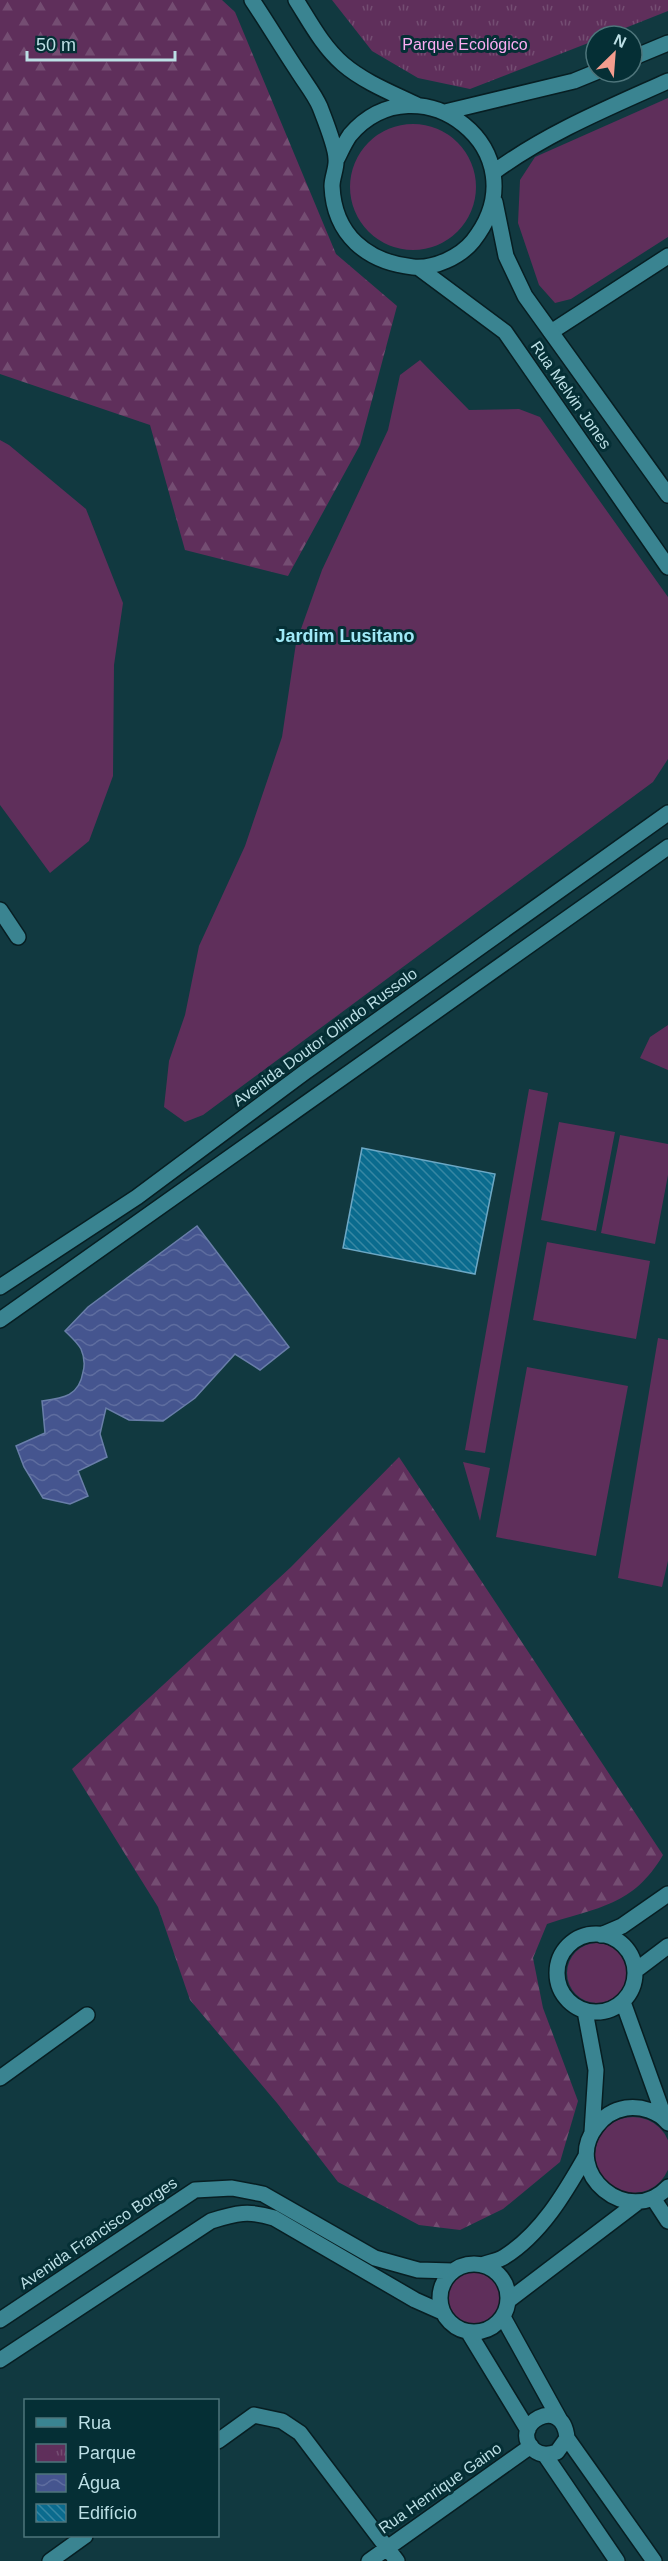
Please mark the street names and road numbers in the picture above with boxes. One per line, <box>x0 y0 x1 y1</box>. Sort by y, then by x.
street label: Rua Melvin Jones <box>528 338 614 452</box>
street label: Avenida Doutor Olindo Russolo <box>230 965 420 1109</box>
street label: Avenida Francisco Borges <box>16 2174 180 2292</box>
street label: Rua Henrique Gaino <box>375 2439 505 2537</box>

